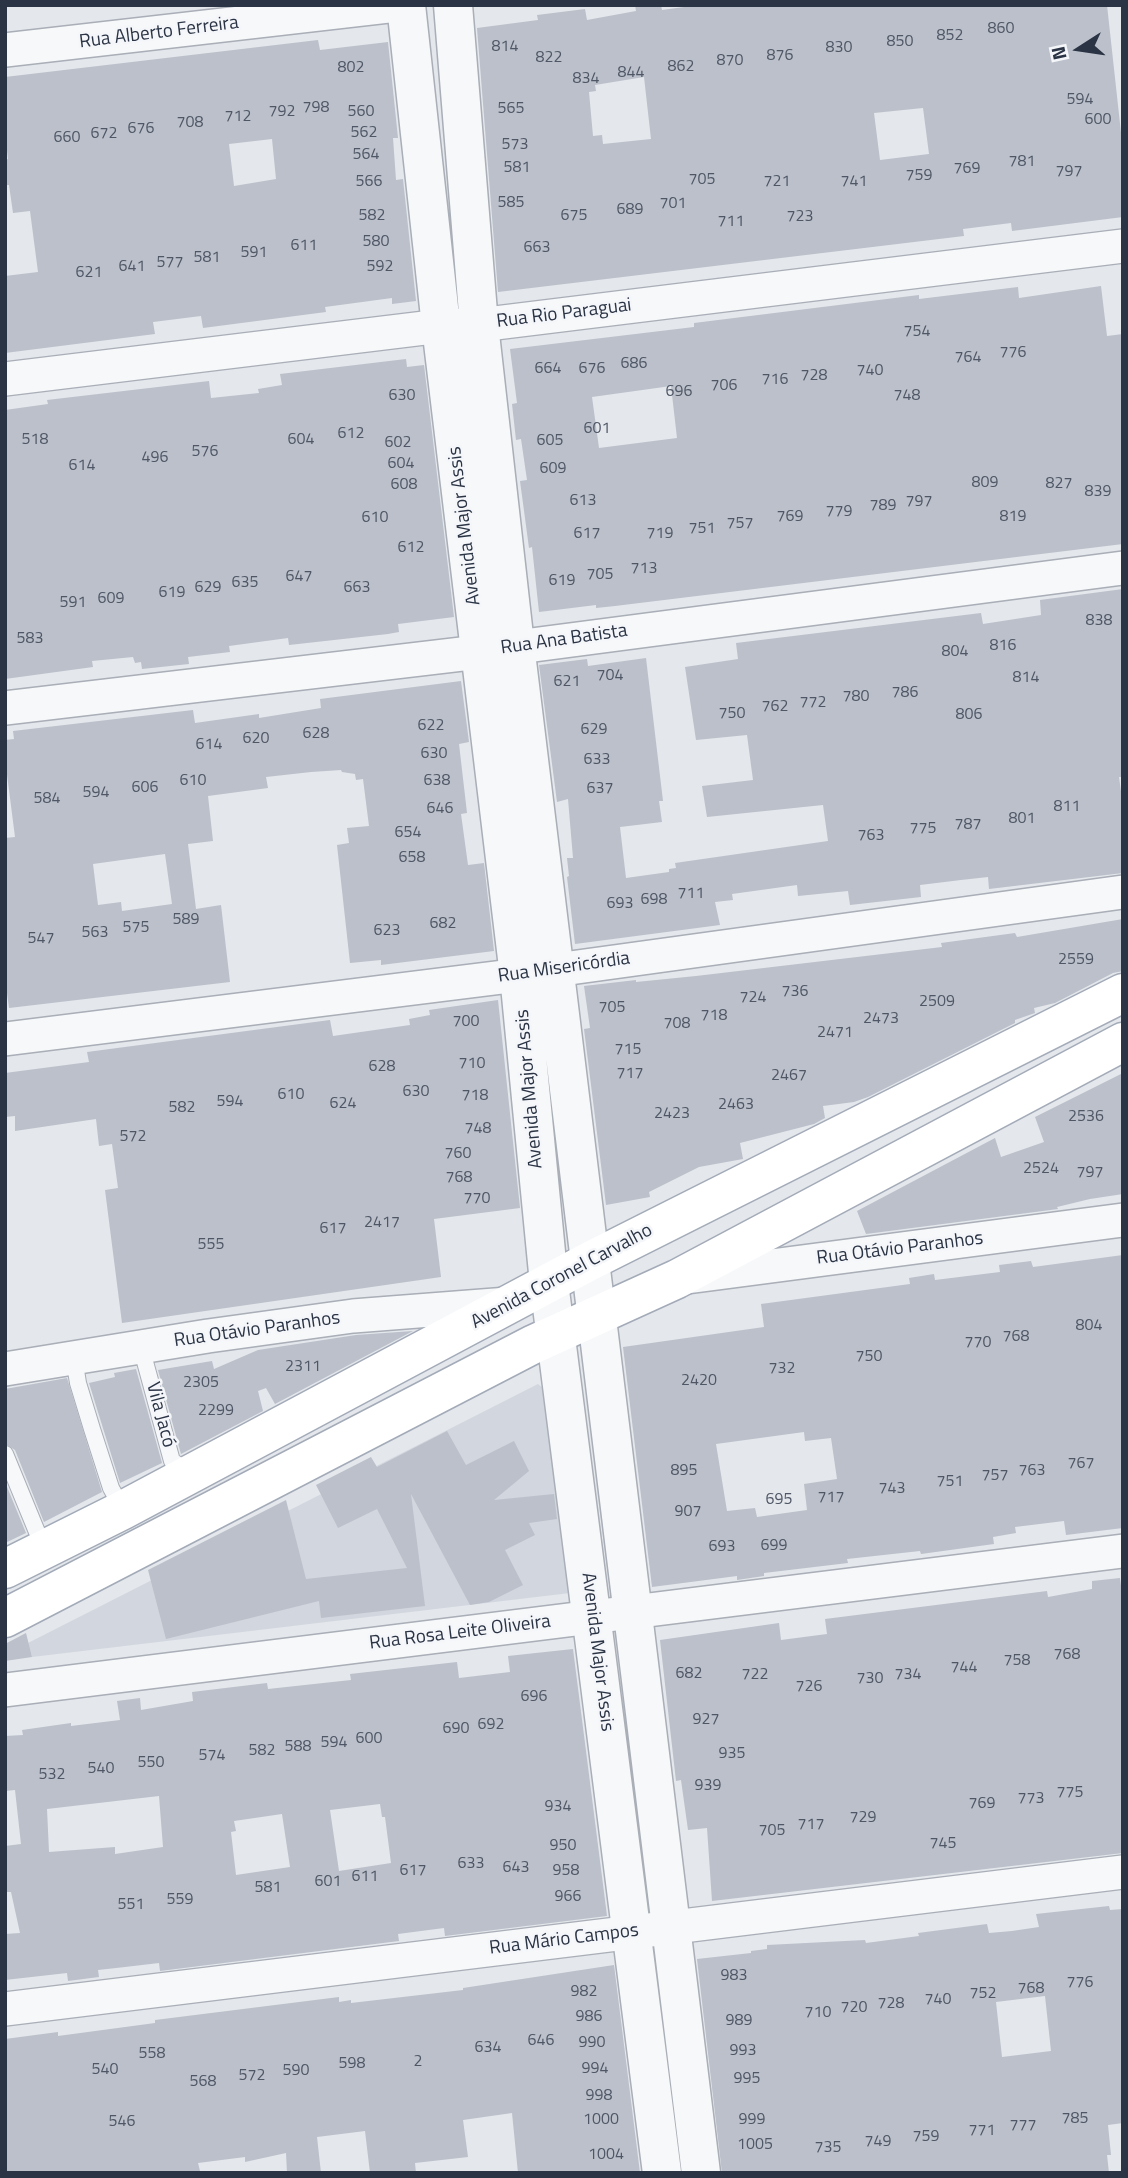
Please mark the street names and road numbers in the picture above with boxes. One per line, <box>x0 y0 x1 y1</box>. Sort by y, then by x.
street label: Rua Alberto Ferreira <box>78 12 240 54</box>
street label: Rua Rio Paraguai <box>495 294 633 334</box>
street label: Avenida Major Assis <box>444 445 486 607</box>
street label: Rua Ana Batista <box>499 620 629 660</box>
street label: Rua Misericórdia <box>497 947 631 989</box>
street label: Avenida Major Assis <box>512 1008 548 1170</box>
street label: Avenida Coronel Carvalho <box>467 1219 657 1335</box>
street label: Rua Otávio Paranhos <box>815 1227 985 1271</box>
street label: Rua Otávio Paranhos <box>172 1307 342 1353</box>
street label: Vila Jacó <box>140 1380 180 1450</box>
street label: Avenida Major Assis <box>576 1571 618 1733</box>
street label: Rua Rosa Leite Oliveira <box>368 1611 552 1655</box>
street label: Rua Mário Campos <box>488 1920 640 1960</box>

